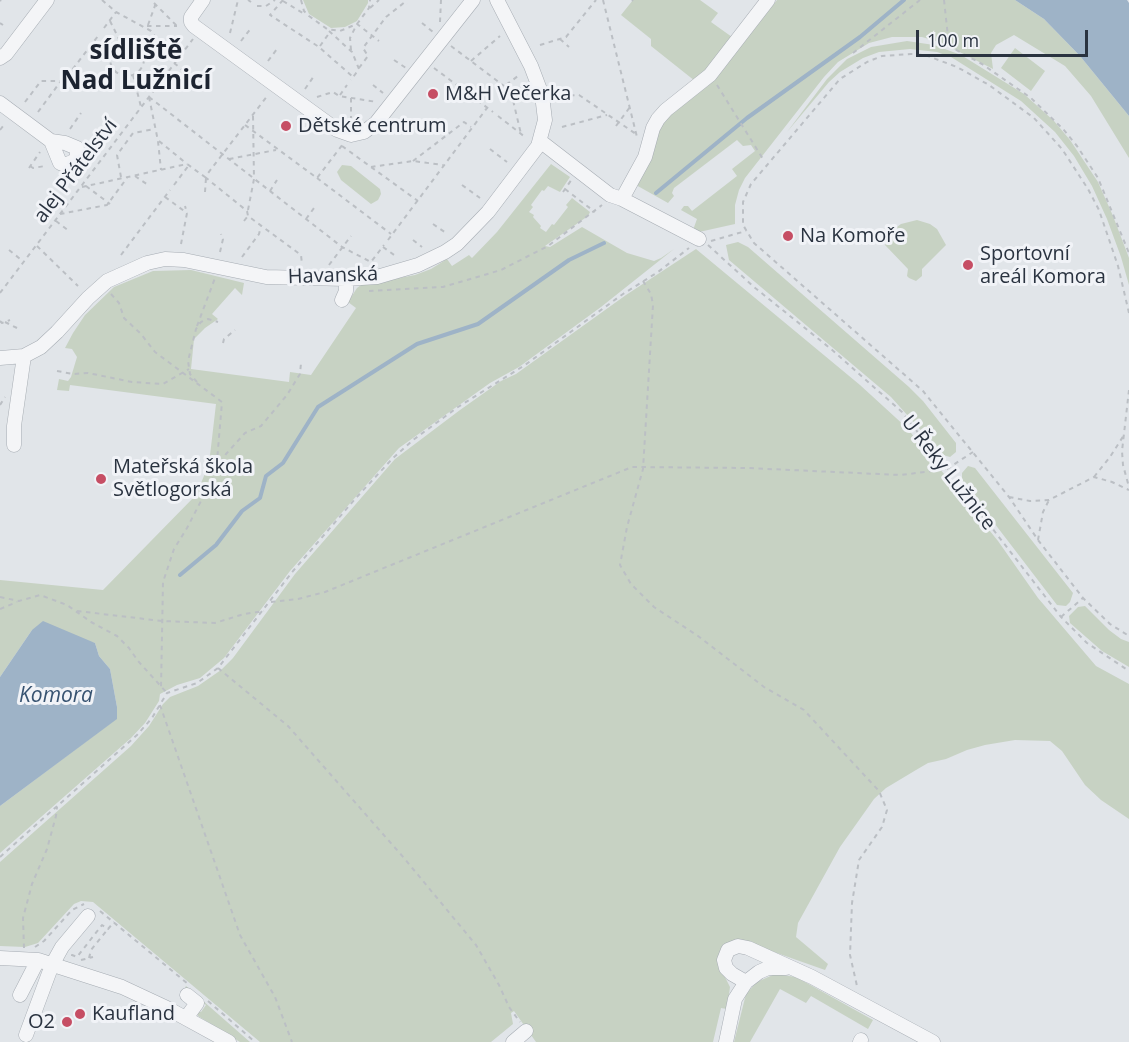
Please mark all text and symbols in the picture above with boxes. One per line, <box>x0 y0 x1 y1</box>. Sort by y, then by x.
scale bar <box>919 18 1092 56</box>
text: 100 m <box>927 28 979 52</box>
district label: sídliště Nad Lužnicí <box>61 36 211 98</box>
place label: M&H Večerka <box>445 82 571 106</box>
marker: M&H Večerka <box>426 87 440 101</box>
street label: alej Přátelství <box>29 114 123 228</box>
place label: Dětské centrum <box>298 114 446 138</box>
marker: Dětské centrum <box>279 119 293 133</box>
place label: Na Komoře <box>800 224 906 248</box>
marker: Na Komoře <box>781 229 795 243</box>
place label: Sportovní areál Komora <box>980 242 1106 289</box>
marker: Sportovní areál Komora <box>961 258 975 272</box>
street label: Havanská <box>287 262 379 290</box>
street label: U Řeky Lužnice <box>896 411 1000 535</box>
place label: Mateřská škola Světlogorská <box>113 455 253 502</box>
marker: Mateřská škola Světlogorská <box>94 472 108 486</box>
water label: Komora <box>19 683 93 709</box>
place label: Kaufland <box>92 1002 175 1026</box>
marker: Kaufland <box>73 1007 87 1021</box>
place label: O2 <box>28 1010 55 1034</box>
marker: O2 <box>60 1015 74 1029</box>

